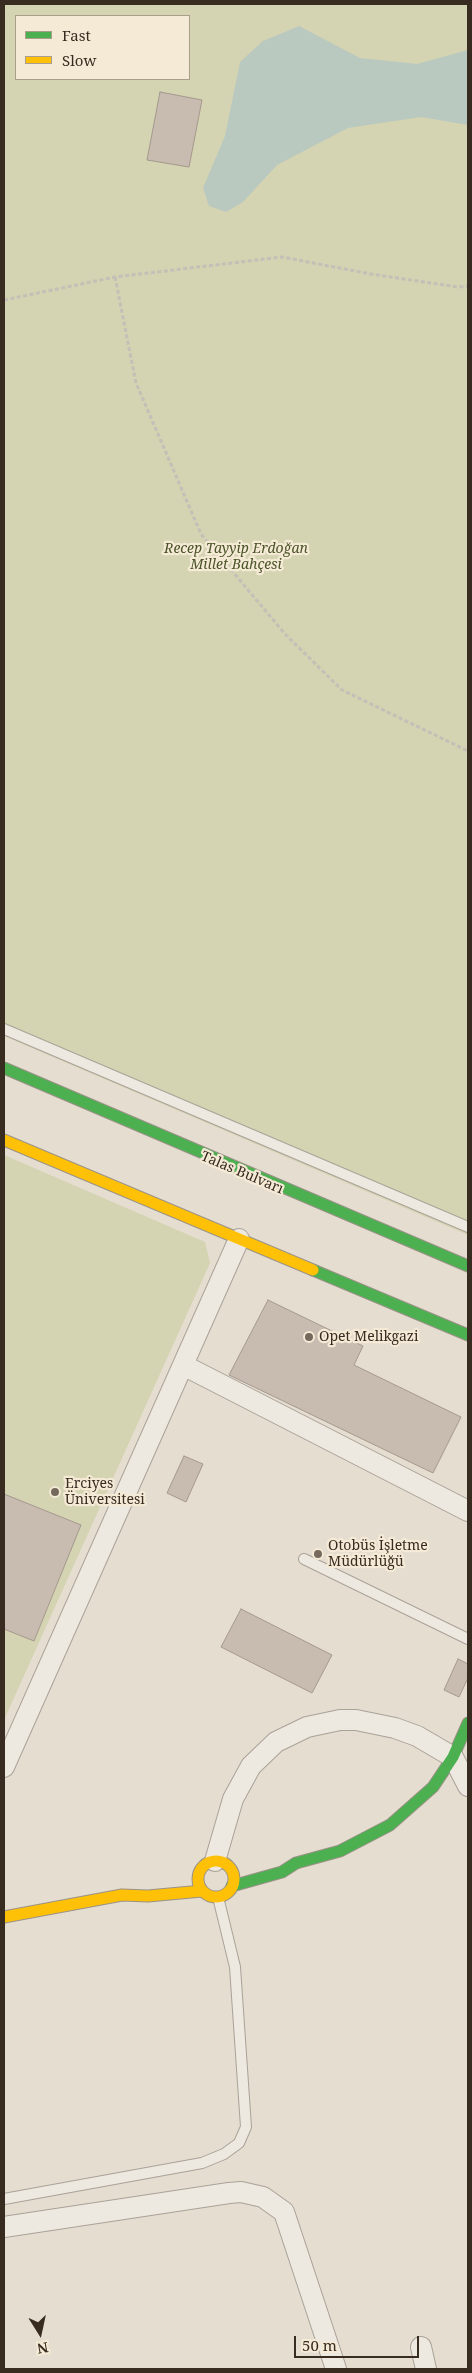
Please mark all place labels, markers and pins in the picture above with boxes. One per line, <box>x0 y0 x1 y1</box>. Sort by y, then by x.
place label: Opet Melikgazi <box>319 1329 418 1345</box>
marker: Opet Melikgazi <box>303 1331 315 1343</box>
place label: Erciyes Üniversitesi <box>65 1476 145 1508</box>
marker: Erciyes Üniversitesi <box>49 1486 61 1498</box>
place label: Otobüs İşletme Müdürlüğü <box>328 1538 428 1570</box>
marker: Otobüs İşletme Müdürlüğü <box>312 1548 324 1560</box>

